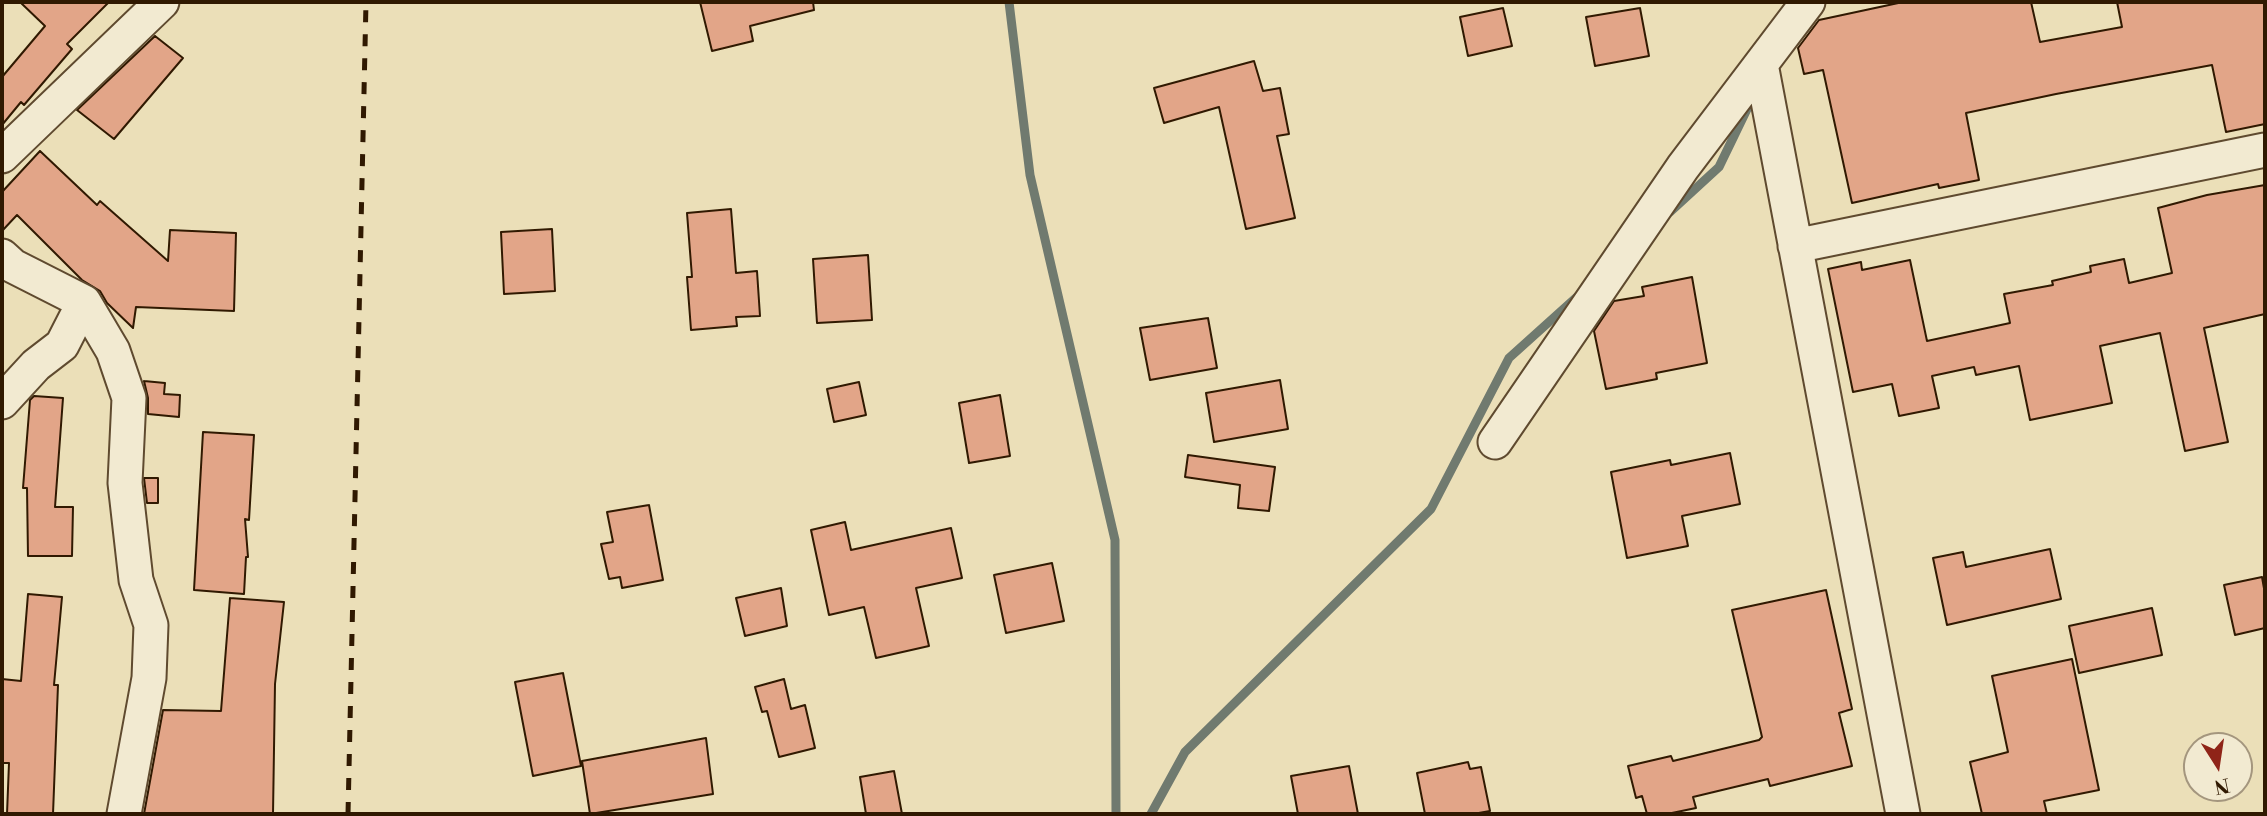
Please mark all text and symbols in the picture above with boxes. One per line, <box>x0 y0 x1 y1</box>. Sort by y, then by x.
north arrow <box>2183 732 2253 802</box>
text: N <box>2212 772 2232 799</box>

